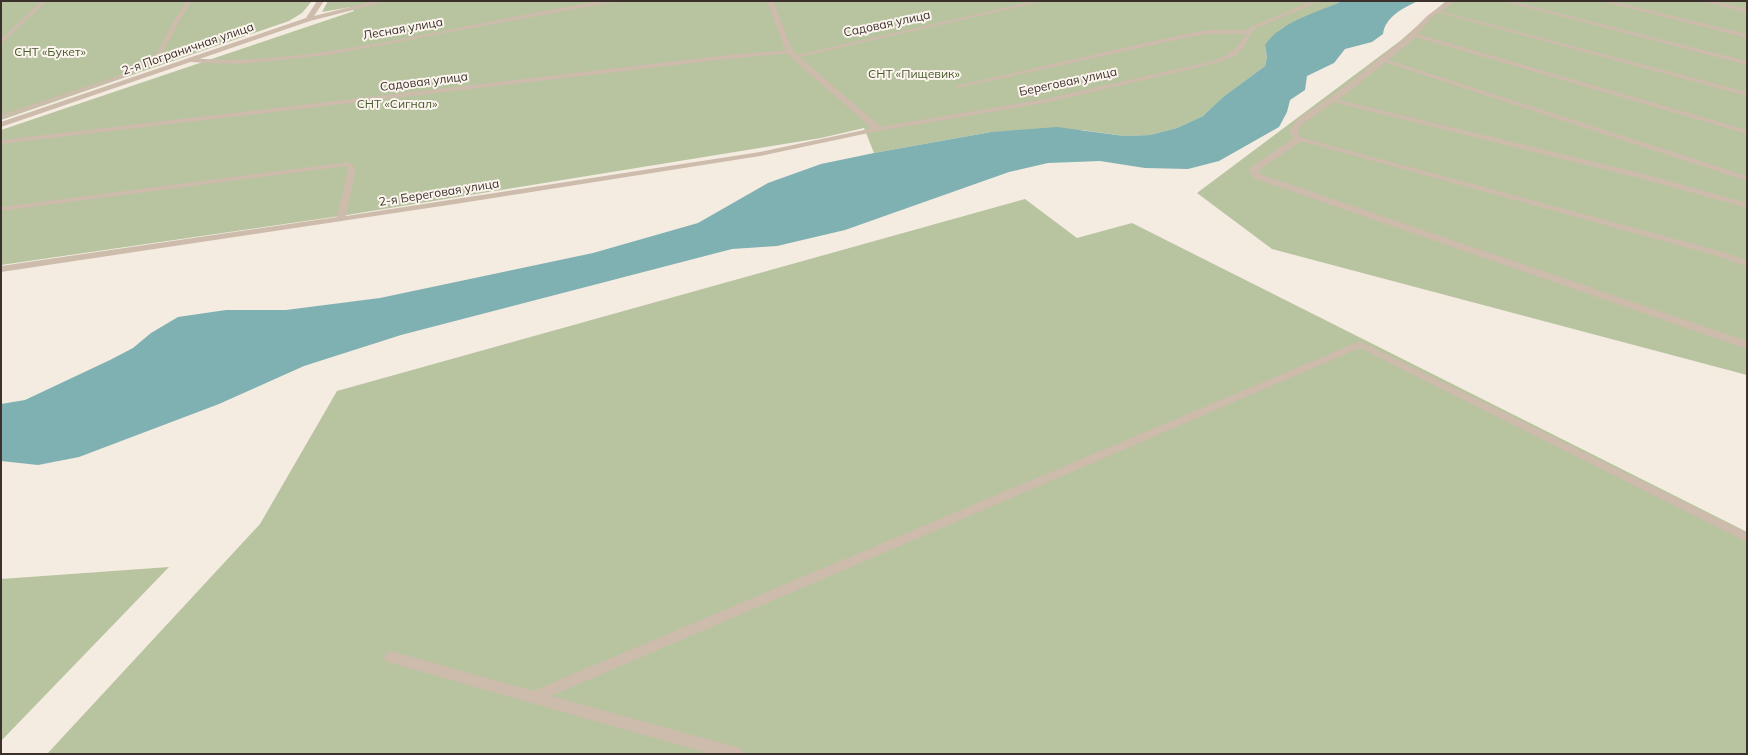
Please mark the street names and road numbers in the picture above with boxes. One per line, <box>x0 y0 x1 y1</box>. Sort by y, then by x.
street label: Садовая улица <box>842 8 932 40</box>
street label: Лесная улица <box>362 15 444 43</box>
street label: 2-я Пограничная улица <box>120 20 256 78</box>
street label: Береговая улица <box>1018 65 1118 99</box>
street label: Садовая улица <box>379 69 469 95</box>
street label: 2-я Береговая улица <box>378 176 500 210</box>

